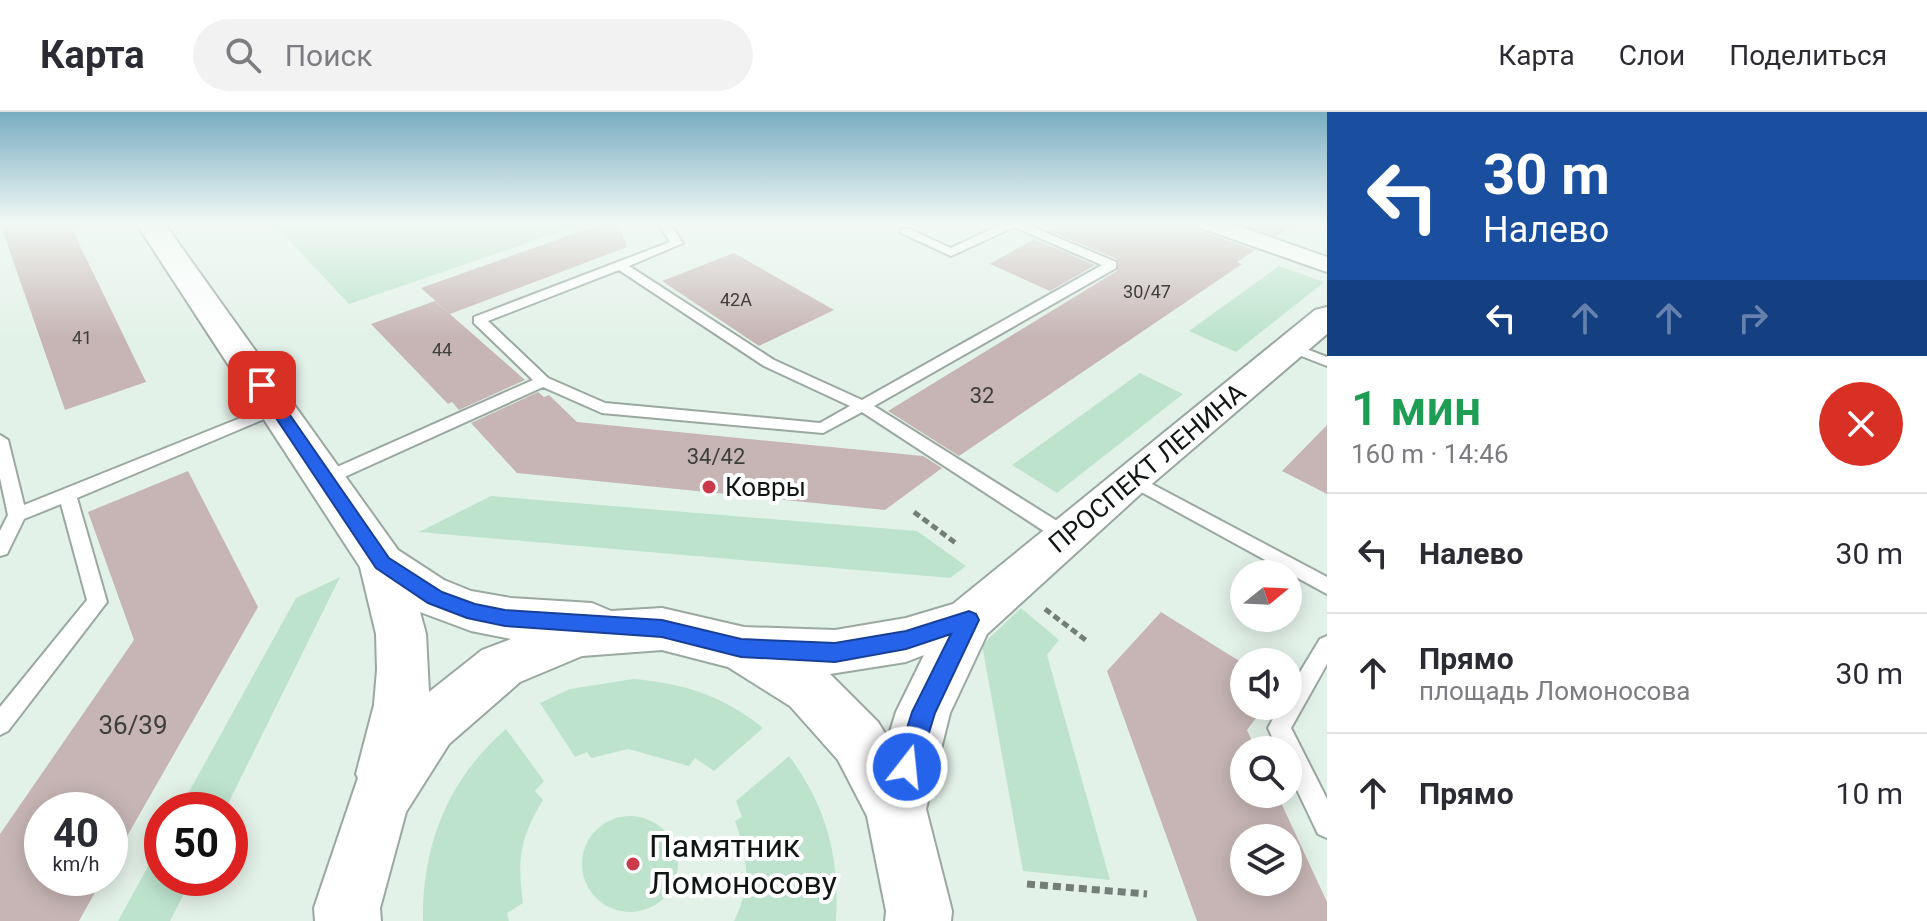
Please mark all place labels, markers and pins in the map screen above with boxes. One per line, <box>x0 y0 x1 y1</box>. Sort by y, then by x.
pin <box>228 351 296 419</box>
place label: Ковры <box>725 472 806 502</box>
marker: Ковры <box>700 478 718 496</box>
place label: Памятник Ломоносову <box>649 827 837 902</box>
marker: Памятник Ломоносову <box>624 855 642 873</box>

